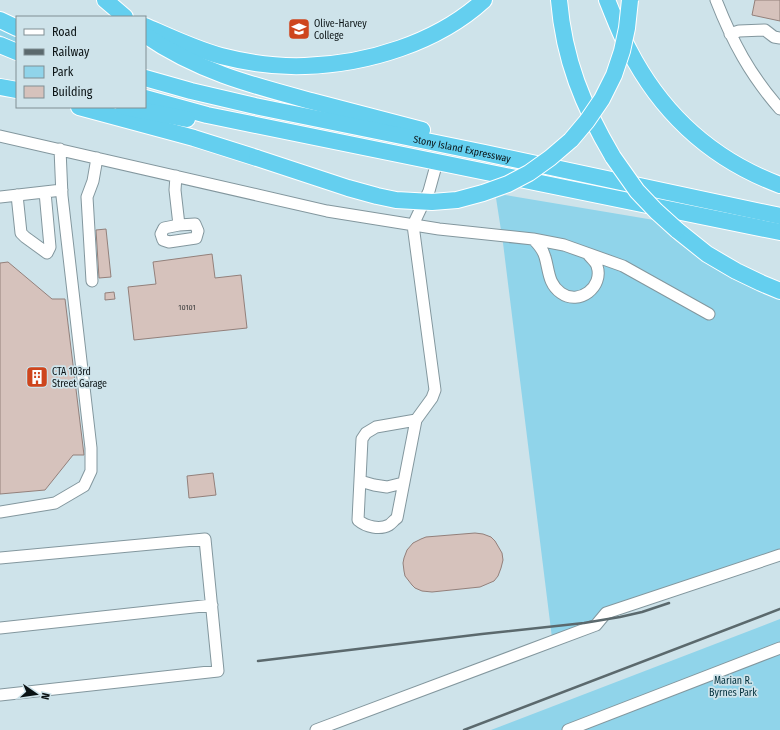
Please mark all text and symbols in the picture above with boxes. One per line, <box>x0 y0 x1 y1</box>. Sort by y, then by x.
legend <box>16 16 146 108</box>
school or university icon: Olive-Harvey College <box>286 16 312 42</box>
place label: Olive-Harvey College <box>314 18 367 42</box>
text: Road <box>52 25 77 39</box>
text: Railway <box>52 45 90 59</box>
text: Park <box>52 65 74 79</box>
text: Building <box>52 85 93 99</box>
street label: Stony Island Expressway <box>412 133 512 165</box>
house number: 10101 <box>178 303 196 312</box>
building icon: CTA 103rd Street Garage <box>24 364 50 390</box>
place label: CTA 103rd Street Garage <box>52 366 107 390</box>
north arrow <box>16 674 56 714</box>
park label: Marian R. Byrnes Park <box>709 675 757 699</box>
text: N <box>38 691 52 701</box>

